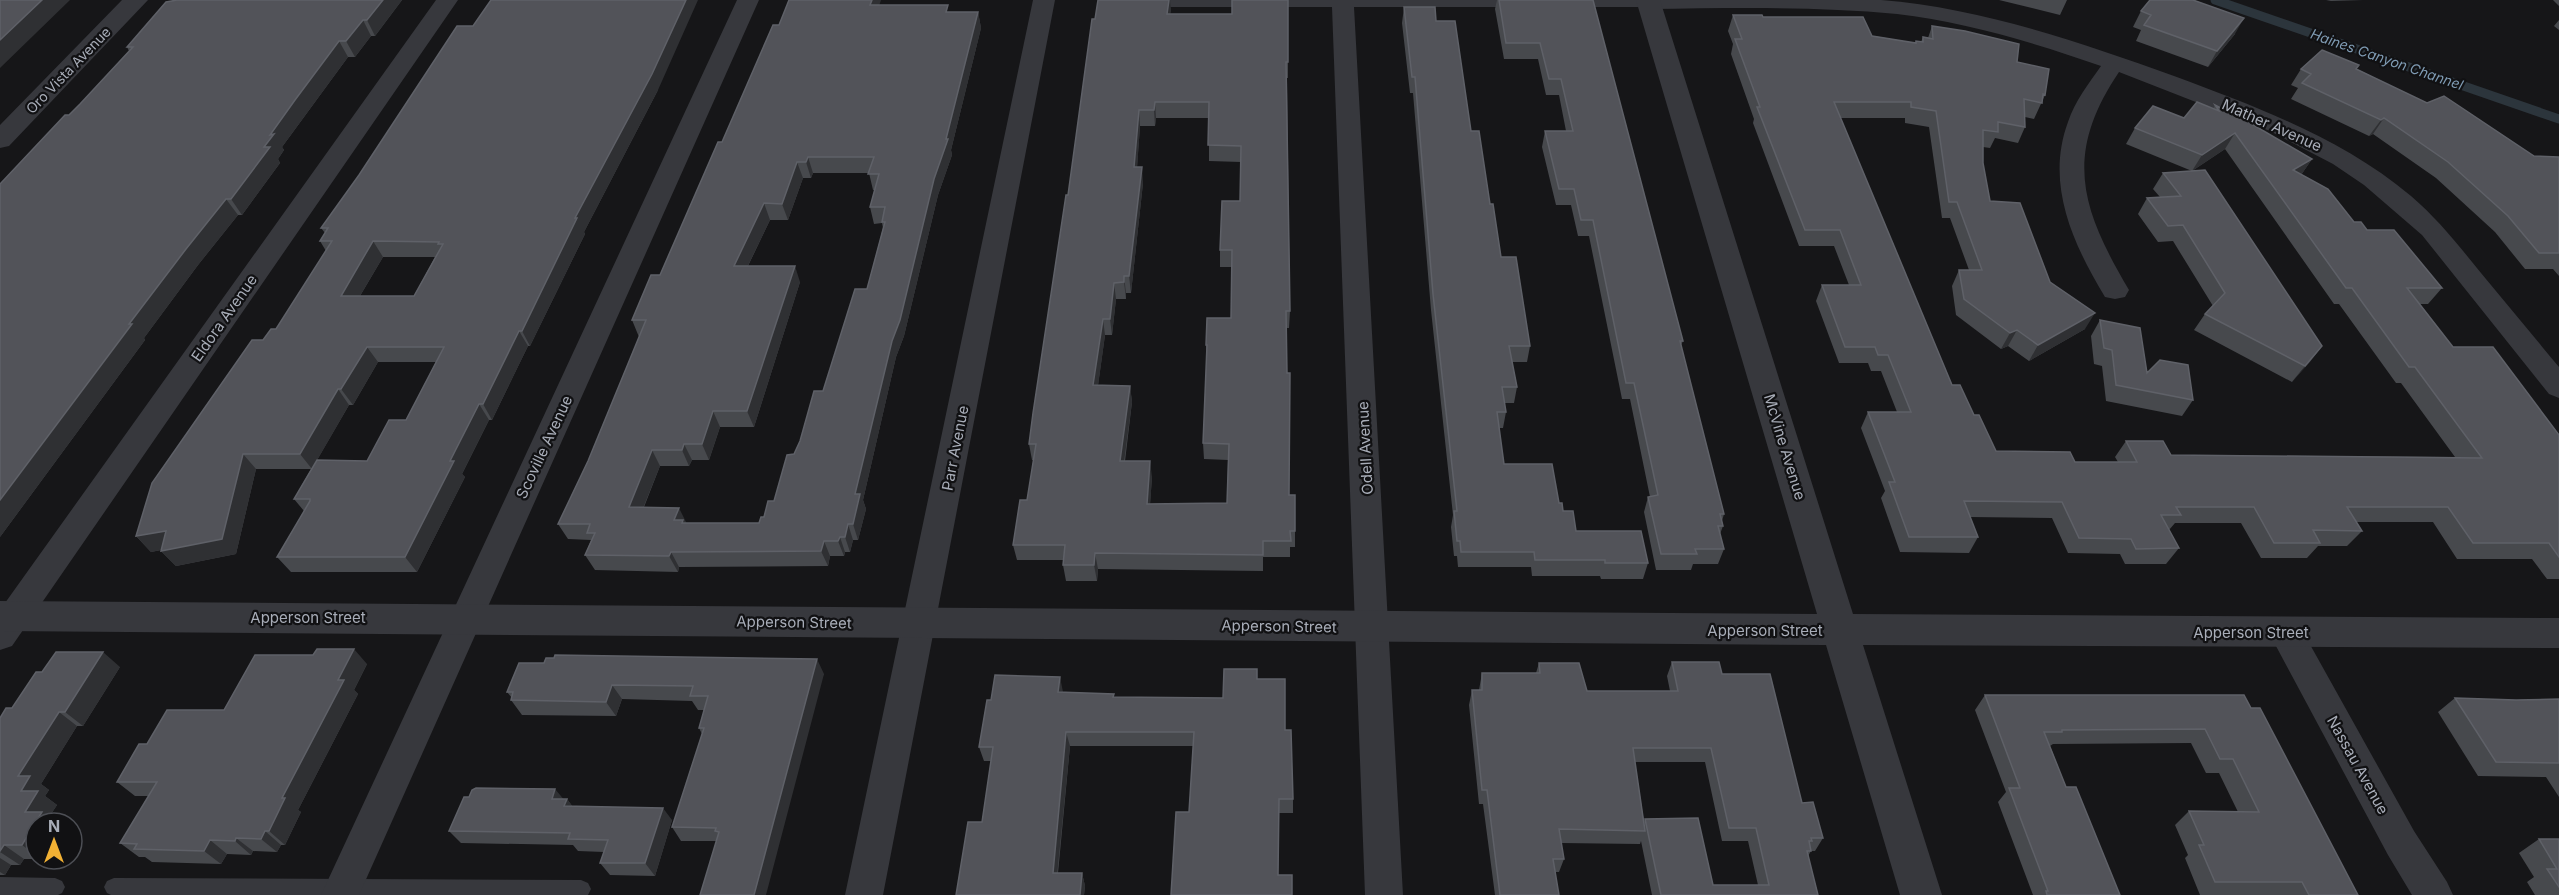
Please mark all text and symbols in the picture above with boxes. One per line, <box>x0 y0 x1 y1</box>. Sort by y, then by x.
street label: Oro Vista Avenue <box>22 23 114 117</box>
water label: Haines Canyon Channel <box>2308 25 2466 93</box>
street label: Mather Avenue <box>2219 95 2325 155</box>
street label: Eldora Avenue <box>187 271 261 365</box>
street label: Scoville Avenue <box>512 392 576 502</box>
street label: McVine Avenue <box>1760 392 1810 502</box>
street label: Odell Avenue <box>1353 401 1377 495</box>
street label: Parr Avenue <box>937 404 973 492</box>
street label: Apperson Street <box>250 608 366 627</box>
street label: Apperson Street <box>736 611 852 633</box>
street label: Apperson Street <box>1221 615 1337 637</box>
street label: Apperson Street <box>1707 621 1823 640</box>
street label: Apperson Street <box>2193 623 2309 642</box>
street label: Nassau Avenue <box>2323 712 2393 818</box>
north arrow <box>24 811 84 871</box>
text: N <box>48 816 60 836</box>

